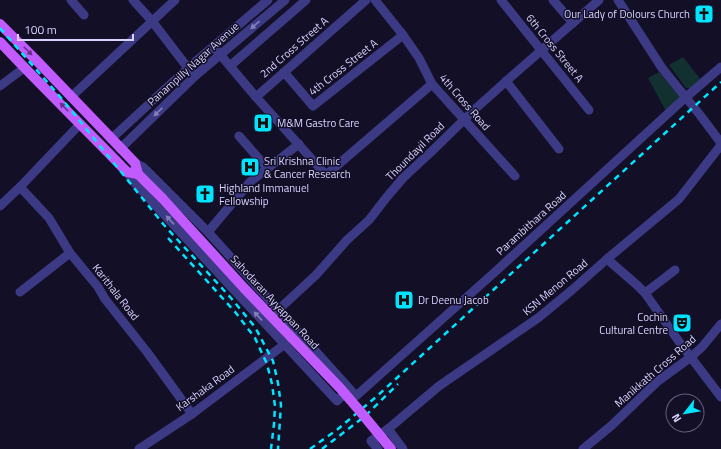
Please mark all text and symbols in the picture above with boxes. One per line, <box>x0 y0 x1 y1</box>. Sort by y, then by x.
church icon: Our Lady of Dolours Church <box>693 3 715 25</box>
place label: Our Lady of Dolours Church <box>564 6 690 22</box>
street label: 6th Cross Street A <box>522 10 588 86</box>
street label: 2nd Cross Street A <box>256 13 332 81</box>
scale bar <box>18 16 133 42</box>
street label: Panampilly Nagar Avenue <box>144 18 243 110</box>
text: 100 m <box>24 20 57 39</box>
one-way arrow <box>250 21 260 29</box>
street label: 4th Cross Street A <box>305 35 381 99</box>
one-way arrow <box>23 46 33 56</box>
street label: 4th Cross Road <box>436 70 494 134</box>
one-way arrow <box>59 103 69 112</box>
one-way arrow <box>153 107 163 117</box>
hospital icon: M&M Gastro Care <box>252 112 274 134</box>
place label: M&M Gastro Care <box>277 115 360 131</box>
street label: Thoundayil Road <box>382 118 448 184</box>
place label: Sri Krishna Clinic & Cancer Research <box>264 153 351 182</box>
hospital icon: Sri Krishna Clinic & Cancer Research <box>239 156 261 178</box>
place label: Highland Immanuel Fellowship <box>219 180 309 209</box>
church icon: Highland Immanuel Fellowship <box>194 183 216 205</box>
street label: Parambithara Road <box>492 187 570 259</box>
one-way arrow <box>165 215 175 225</box>
street label: Sahodaran Ayyappan Road <box>227 251 323 353</box>
street label: KSN Menon Road <box>519 255 591 319</box>
street label: Karithala Road <box>89 260 143 324</box>
hospital icon: Dr Deenu Jacob <box>393 289 415 311</box>
place label: Dr Deenu Jacob <box>418 292 489 308</box>
place label: Cochin Cultural Centre <box>599 309 668 338</box>
one-way arrow <box>254 310 263 321</box>
theatre icon: Cochin Cultural Centre <box>671 312 693 334</box>
street label: Manikkath Cross Road <box>611 331 699 411</box>
street label: Karshaka Road <box>172 361 238 415</box>
north arrow <box>665 393 705 433</box>
text: N <box>668 411 685 426</box>

